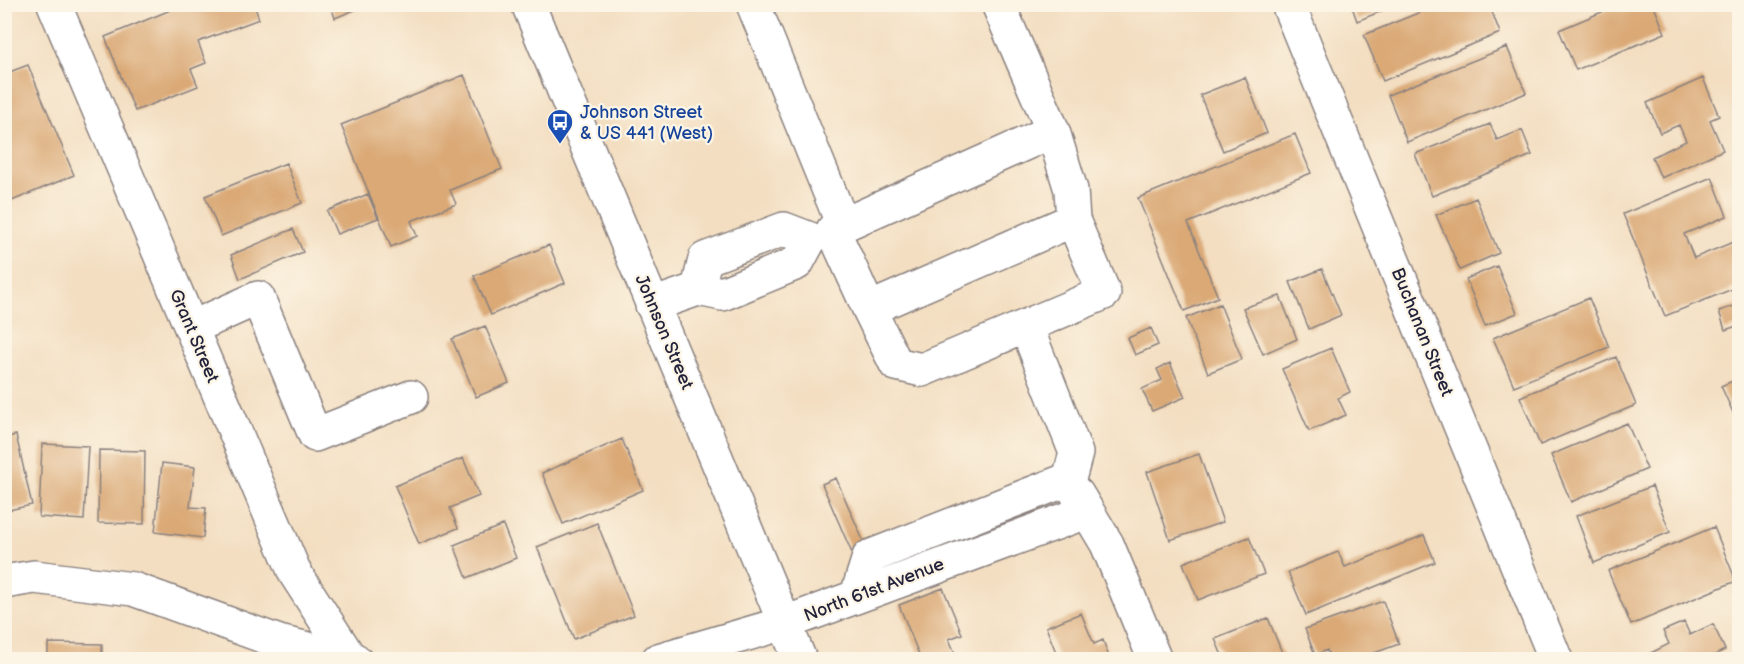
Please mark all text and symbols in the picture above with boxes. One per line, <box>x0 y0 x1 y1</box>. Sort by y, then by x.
place label: Johnson Street & US 441 (West) <box>580 102 713 144</box>
bus stop icon: Johnson Street & US 441 (West) <box>545 107 575 145</box>
street label: Buchanan Street <box>1387 265 1457 400</box>
street label: Johnson Street <box>630 271 698 393</box>
street label: Grant Street <box>165 286 223 386</box>
street label: North 61st Avenue <box>801 553 947 626</box>

